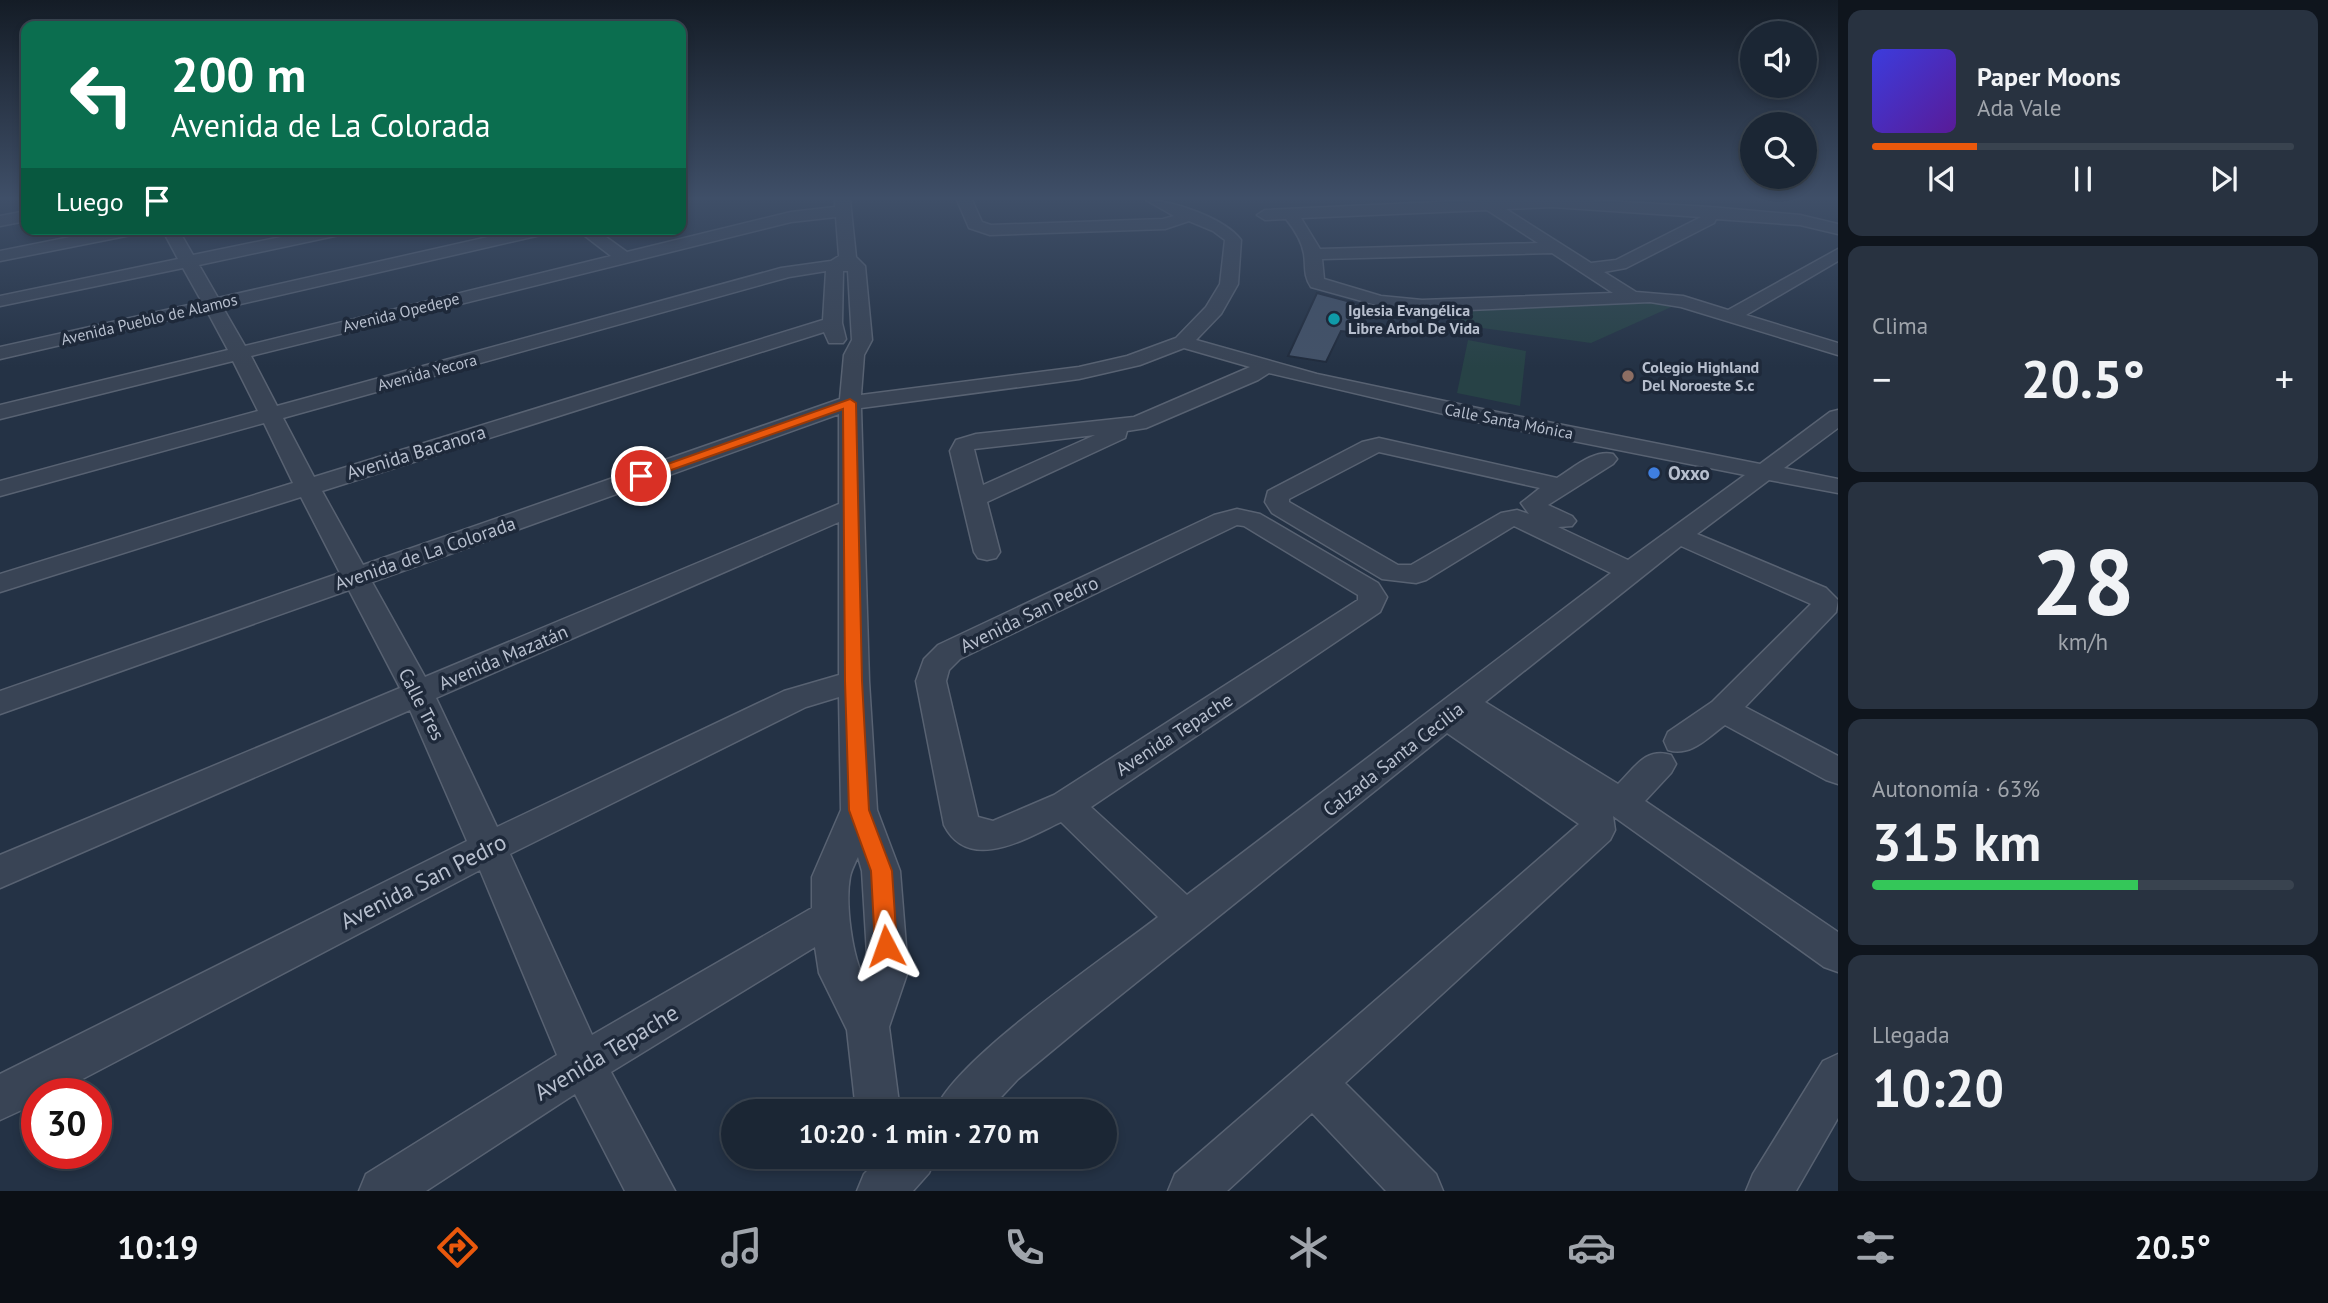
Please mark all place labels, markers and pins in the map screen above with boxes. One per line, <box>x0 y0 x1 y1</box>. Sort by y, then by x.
place label: Iglesia Evangélica Libre Arbol De Vida <box>1348 300 1480 338</box>
marker: Iglesia Evangélica Libre Arbol De Vida <box>1326 311 1342 327</box>
place label: Colegio Highland Del Noroeste S.c <box>1642 357 1759 395</box>
marker: Colegio Highland Del Noroeste S.c <box>1620 368 1636 384</box>
pin <box>611 446 671 506</box>
place label: Oxxo <box>1668 461 1710 485</box>
marker: Oxxo <box>1646 465 1662 481</box>

